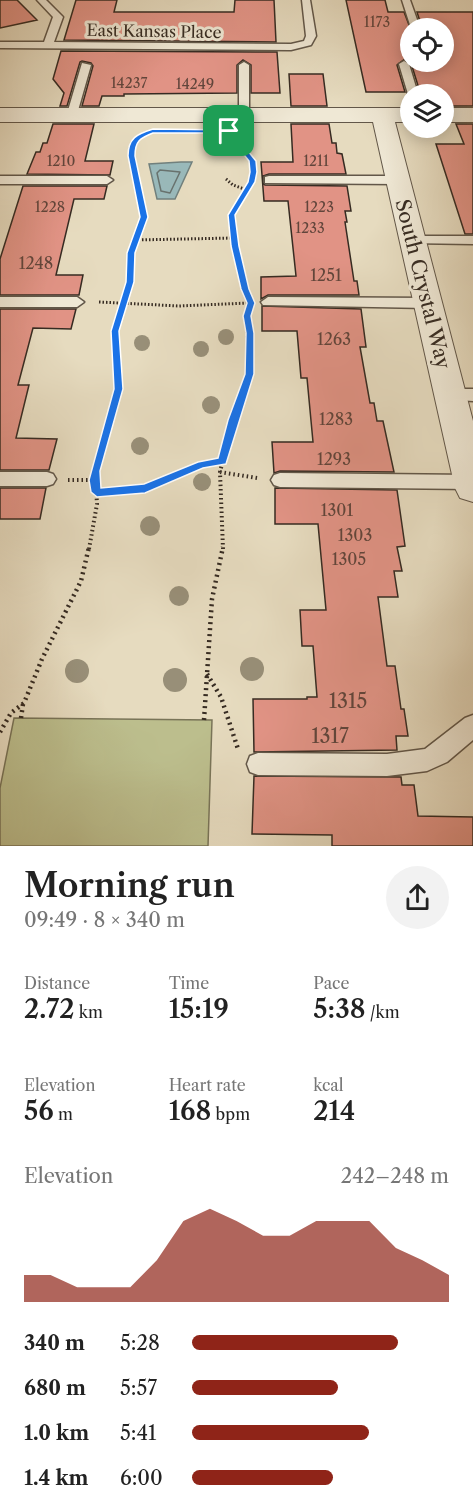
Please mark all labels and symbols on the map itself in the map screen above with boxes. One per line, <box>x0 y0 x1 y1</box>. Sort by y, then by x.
house number: 1173 <box>364 13 390 31</box>
street label: East Kansas Place <box>86 20 222 42</box>
house number: 14237 <box>111 74 147 92</box>
house number: 14249 <box>176 75 214 93</box>
pin <box>203 105 254 156</box>
house number: 1210 <box>47 152 75 170</box>
house number: 1211 <box>303 152 329 170</box>
street label: South Crystal Way <box>390 197 456 372</box>
house number: 1228 <box>35 198 65 216</box>
house number: 1223 <box>304 198 334 216</box>
house number: 1233 <box>295 219 325 237</box>
house number: 1248 <box>19 253 53 273</box>
house number: 1251 <box>310 265 342 285</box>
house number: 1263 <box>317 329 351 349</box>
house number: 1283 <box>319 409 353 429</box>
house number: 1293 <box>317 449 351 469</box>
house number: 1301 <box>321 500 353 520</box>
house number: 1303 <box>338 525 372 545</box>
house number: 1305 <box>332 549 366 569</box>
house number: 1315 <box>329 689 367 713</box>
house number: 1317 <box>311 724 349 748</box>

